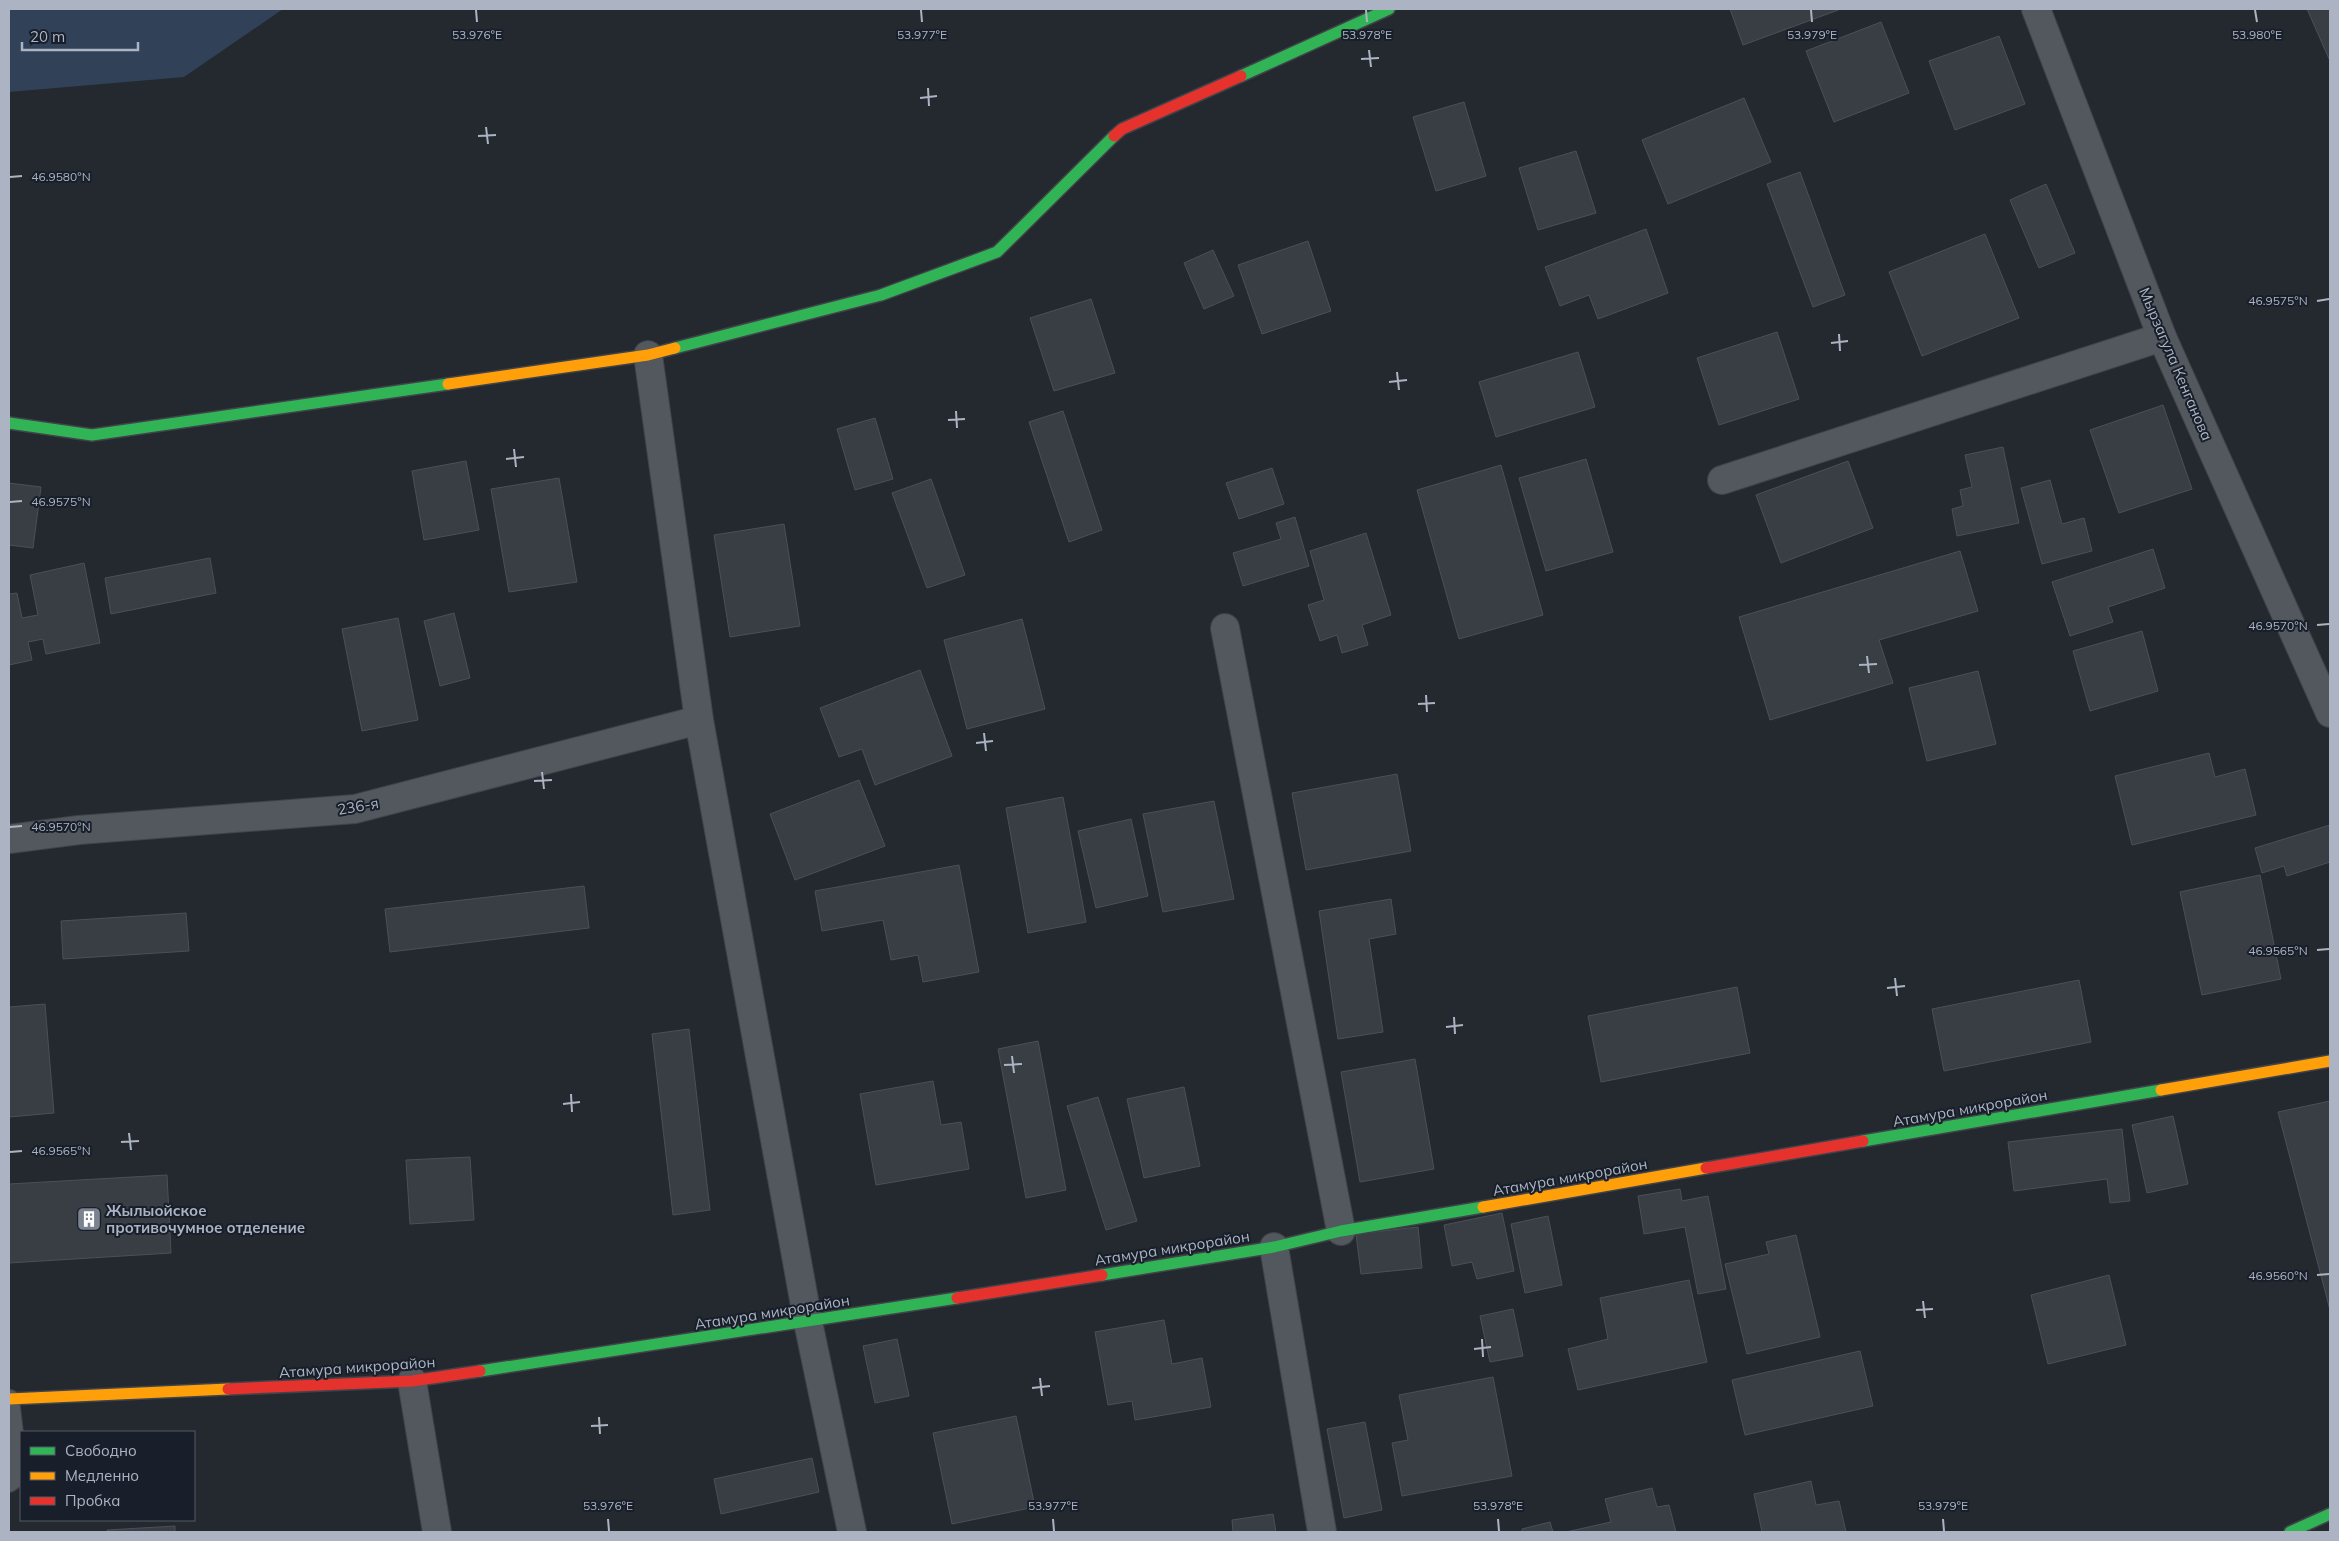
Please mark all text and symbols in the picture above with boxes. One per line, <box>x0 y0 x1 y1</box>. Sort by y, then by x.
scale bar <box>22 20 139 52</box>
text: 20 m <box>30 27 65 46</box>
text: 53.976°E <box>452 27 502 42</box>
text: 53.977°E <box>897 27 947 42</box>
text: 53.978°E <box>1342 27 1392 42</box>
text: 53.979°E <box>1787 27 1837 42</box>
text: 53.980°E <box>2232 27 2282 42</box>
text: 46.9580°N <box>31 169 91 184</box>
street label: Мырзагула Кенганова <box>2135 285 2217 443</box>
text: 46.9575°N <box>2248 293 2308 308</box>
text: 46.9575°N <box>31 494 91 509</box>
text: 46.9570°N <box>2248 618 2308 633</box>
street label: 236-я <box>336 793 380 819</box>
text: 46.9570°N <box>31 819 91 834</box>
text: 46.9565°N <box>2248 943 2308 958</box>
street label: Атамура микрорайон <box>1891 1085 2049 1131</box>
text: 46.9565°N <box>31 1143 91 1158</box>
street label: Атамура микрорайон <box>1491 1154 1649 1200</box>
place label: Жылыойское противочумное отделение <box>106 1201 305 1237</box>
building icon: Жылыойское противочумное отделение <box>76 1206 102 1232</box>
street label: Атамура микрорайон <box>1093 1226 1251 1270</box>
text: 46.9560°N <box>2248 1268 2308 1283</box>
street label: Атамура микрорайон <box>693 1290 851 1334</box>
street label: Атамура микрорайон <box>278 1352 436 1382</box>
legend <box>20 1431 195 1521</box>
text: Свободно <box>65 1441 137 1460</box>
text: Медленно <box>65 1466 139 1485</box>
text: Пробка <box>65 1491 120 1510</box>
text: 53.976°E <box>583 1498 633 1513</box>
text: 53.977°E <box>1028 1498 1078 1513</box>
text: 53.978°E <box>1473 1498 1523 1513</box>
text: 53.979°E <box>1918 1498 1968 1513</box>

